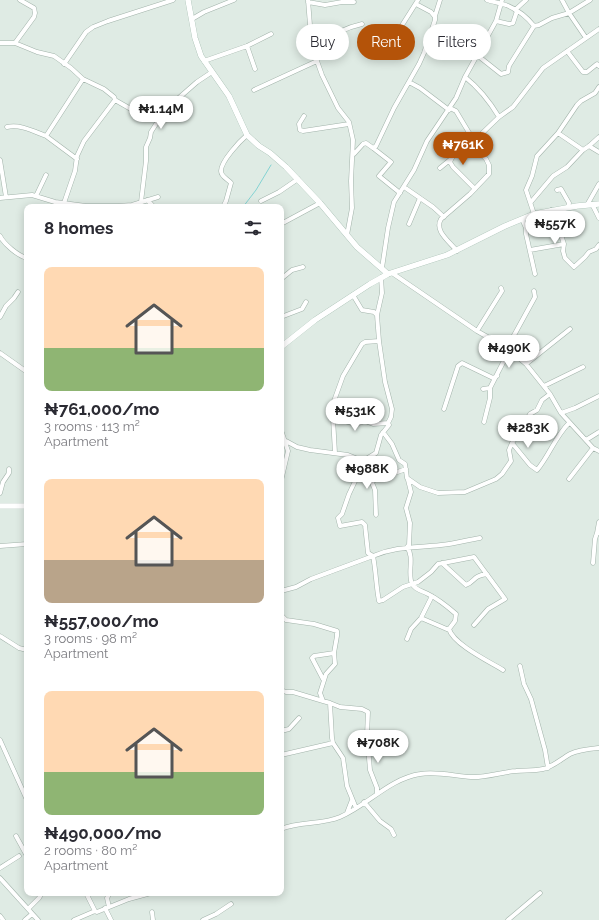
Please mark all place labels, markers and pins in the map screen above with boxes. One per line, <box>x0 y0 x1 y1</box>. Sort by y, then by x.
pin: ₦1.14M <box>128 96 194 130</box>
pin: ₦761K <box>435 132 491 166</box>
pin: ₦557K <box>527 211 583 245</box>
pin: ₦490K <box>481 335 537 369</box>
pin: ₦531K <box>327 398 383 432</box>
pin: ₦283K <box>500 415 556 449</box>
pin: ₦988K <box>339 456 395 490</box>
pin: ₦708K <box>350 730 406 764</box>

